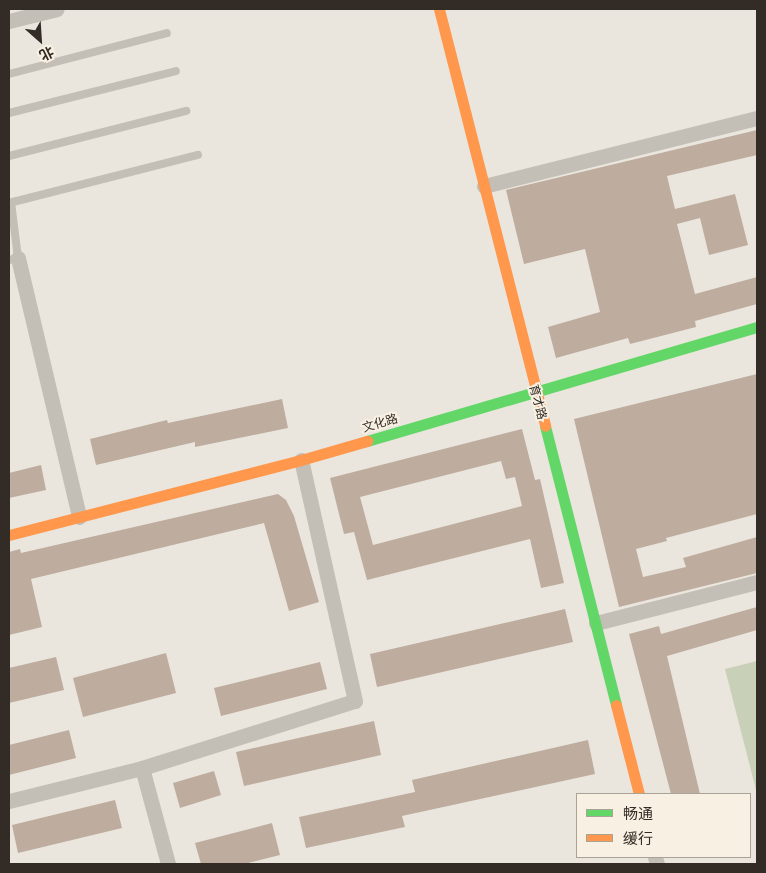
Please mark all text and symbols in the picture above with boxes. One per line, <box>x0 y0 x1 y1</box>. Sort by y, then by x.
north arrow <box>15 15 65 65</box>
text: 北 <box>37 43 57 65</box>
street label: 育才路 <box>526 383 550 421</box>
street label: 文化路 <box>361 411 399 435</box>
legend <box>576 793 751 858</box>
text: 畅通 <box>623 804 653 823</box>
text: 缓行 <box>623 829 653 848</box>

